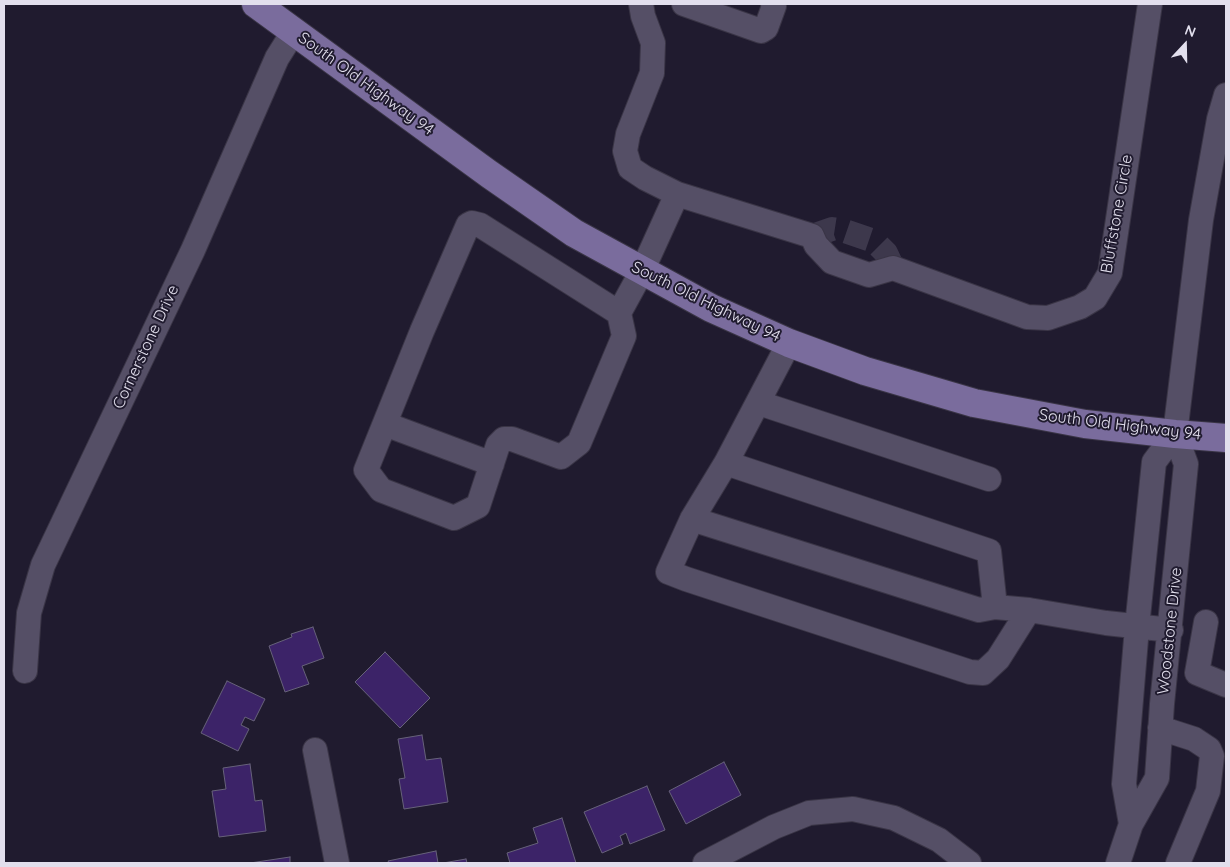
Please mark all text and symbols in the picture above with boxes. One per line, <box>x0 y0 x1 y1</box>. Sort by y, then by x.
north arrow <box>1160 20 1210 70</box>
text: N <box>1182 21 1198 41</box>
street label: South Old Highway 94 <box>294 28 438 140</box>
street label: Bluffstone Circle <box>1097 153 1137 275</box>
street label: South Old Highway 94 <box>628 258 784 346</box>
street label: Cornerstone Drive <box>109 282 183 412</box>
street label: South Old Highway 94 <box>1038 406 1202 444</box>
street label: Woodstone Drive <box>1154 566 1186 696</box>

